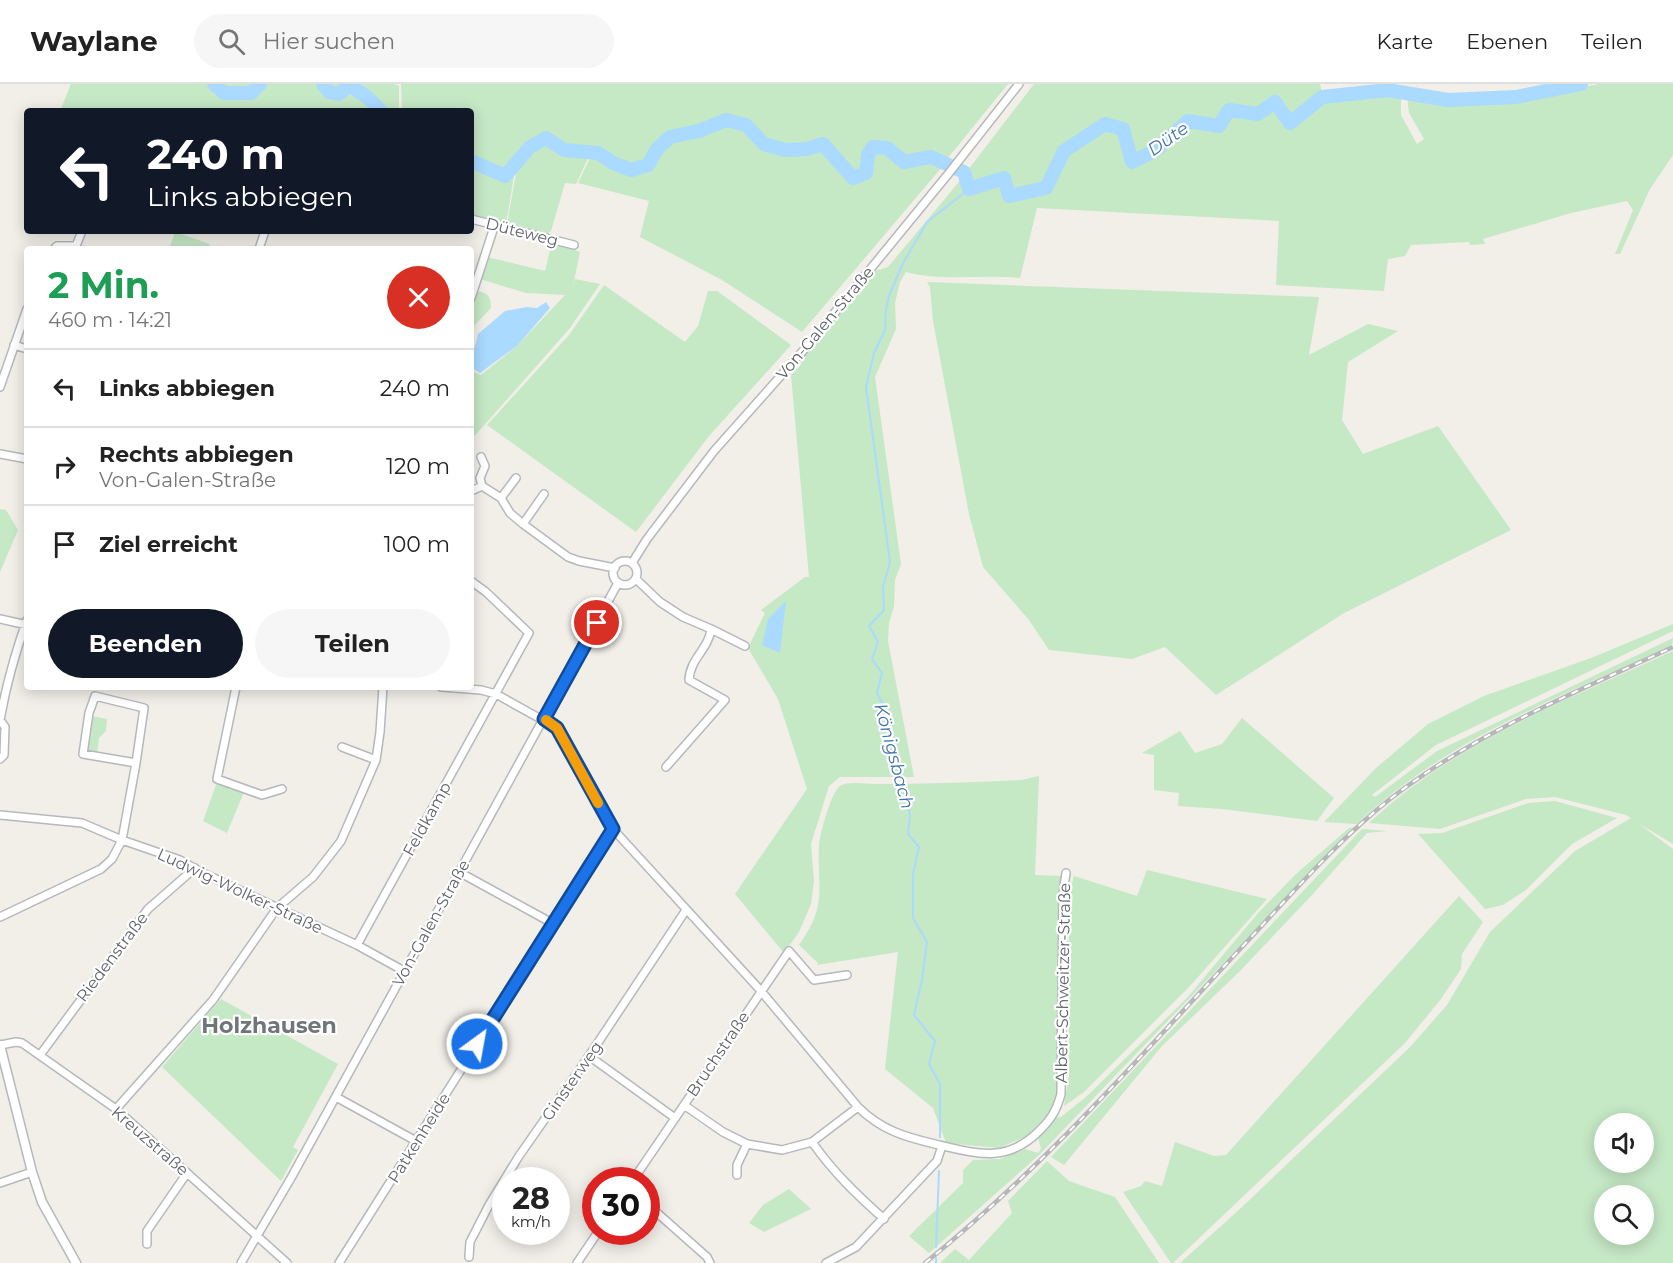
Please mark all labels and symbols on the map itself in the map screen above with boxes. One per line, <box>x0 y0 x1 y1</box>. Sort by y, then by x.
water label: Düte <box>1143 117 1193 161</box>
street label: Düteweg <box>484 214 560 250</box>
street label: Von-Galen-Straße <box>772 263 878 383</box>
pin <box>571 597 622 648</box>
water label: Königsbach <box>869 701 919 811</box>
street label: Feldkamp <box>399 779 455 859</box>
street label: Ludwig-Wolker-Straße <box>154 844 326 938</box>
street label: Von-Galen-Straße <box>388 856 474 990</box>
street label: Albert-Schweitzer-Straße <box>1052 883 1074 1083</box>
street label: Riedenstraße <box>72 909 152 1005</box>
street label: Bruchstraße <box>683 1008 753 1100</box>
district label: Holzhausen <box>201 1012 337 1039</box>
position arrow <box>445 1012 509 1076</box>
street label: Ginsterweg <box>538 1038 606 1124</box>
street label: Patkenheide <box>384 1090 454 1186</box>
street label: Kreuzstraße <box>108 1102 192 1180</box>
speed limit sign: 30 <box>582 1167 660 1245</box>

